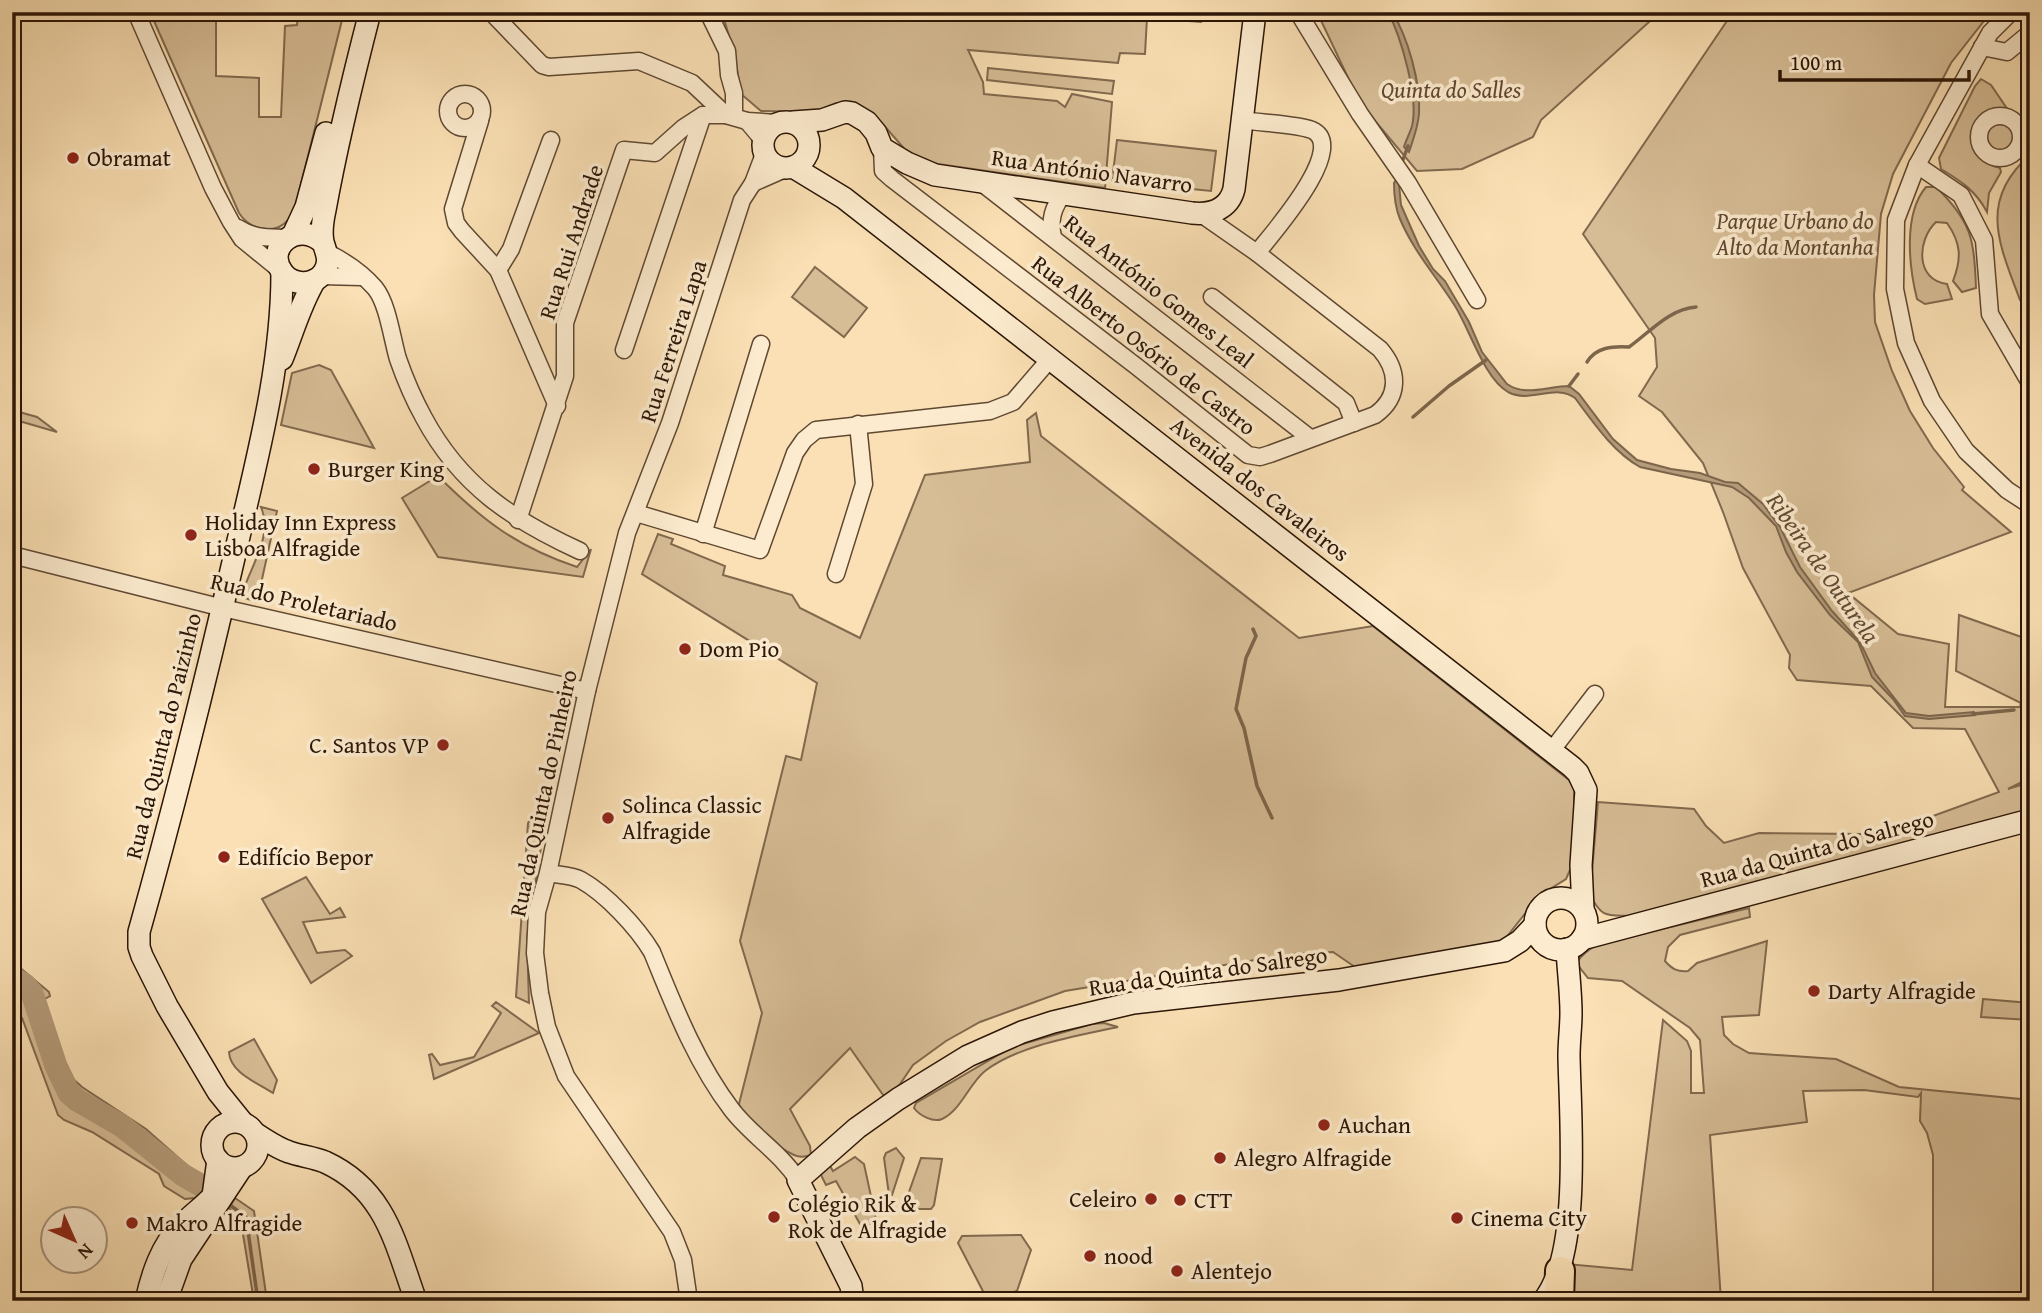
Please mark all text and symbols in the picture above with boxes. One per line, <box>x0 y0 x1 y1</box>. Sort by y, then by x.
scale bar <box>1780 38 1968 82</box>
text: 100 m <box>1790 47 1842 78</box>
park label: Quinta do Salles <box>1381 73 1522 106</box>
street label: Rua António Navarro <box>990 140 1195 201</box>
place label: Obramat <box>87 141 171 174</box>
marker: Obramat <box>65 150 81 166</box>
street label: Rua Rui Andrade <box>530 160 611 324</box>
park label: Parque Urbano do Alto da Montanha <box>1715 204 1874 263</box>
street label: Rua António Gomes Leal <box>1057 206 1261 375</box>
street label: Rua Alberto Osório de Castro <box>1025 247 1263 443</box>
street label: Rua Ferreira Lapa <box>631 255 714 426</box>
street label: Avenida dos Cavaleiros <box>1164 408 1357 569</box>
place label: Burger King <box>328 452 445 485</box>
marker: Burger King <box>306 461 322 477</box>
water label: Ribeira de Outurela <box>1758 484 1888 650</box>
place label: Holiday Inn Express Lisboa Alfragide <box>205 505 397 564</box>
marker: Holiday Inn Express Lisboa Alfragide <box>183 527 199 543</box>
street label: Rua do Proletariado <box>207 564 401 639</box>
street label: Rua da Quinta do Paizinho <box>116 609 209 862</box>
place label: Dom Pio <box>699 632 779 665</box>
marker: Dom Pio <box>677 641 693 657</box>
street label: Rua da Quinta do Pinheiro <box>500 666 585 919</box>
place label: C. Santos VP <box>309 728 429 761</box>
marker: C. Santos VP <box>435 737 451 753</box>
place label: Solinca Classic Alfragide <box>622 788 762 847</box>
street label: Rua da Quinta do Salrego <box>1696 801 1937 896</box>
marker: Solinca Classic Alfragide <box>600 810 616 826</box>
place label: Edifício Bepor <box>238 840 374 873</box>
marker: Edifício Bepor <box>216 849 232 865</box>
street label: Rua da Quinta do Salrego <box>1087 937 1329 1004</box>
place label: Darty Alfragide <box>1828 974 1976 1007</box>
marker: Darty Alfragide <box>1806 983 1822 999</box>
place label: Auchan <box>1338 1108 1411 1141</box>
marker: Auchan <box>1316 1117 1332 1133</box>
place label: Alegro Alfragide <box>1234 1141 1391 1174</box>
marker: Alegro Alfragide <box>1212 1150 1228 1166</box>
place label: Celeiro <box>1069 1182 1137 1215</box>
place label: CTT <box>1194 1183 1232 1216</box>
place label: Colégio Rik & Rok de Alfragide <box>788 1187 947 1246</box>
marker: Celeiro <box>1143 1191 1159 1207</box>
marker: CTT <box>1172 1192 1188 1208</box>
place label: Cinema City <box>1471 1201 1587 1234</box>
north arrow <box>38 1204 108 1274</box>
place label: Makro Alfragide <box>146 1206 302 1239</box>
marker: Colégio Rik & Rok de Alfragide <box>766 1209 782 1225</box>
marker: Cinema City <box>1449 1210 1465 1226</box>
marker: Makro Alfragide <box>124 1215 140 1231</box>
text: N <box>71 1238 100 1267</box>
place label: nood <box>1104 1239 1153 1272</box>
marker: nood <box>1082 1248 1098 1264</box>
place label: Alentejo <box>1191 1254 1272 1287</box>
marker: Alentejo <box>1169 1263 1185 1279</box>

